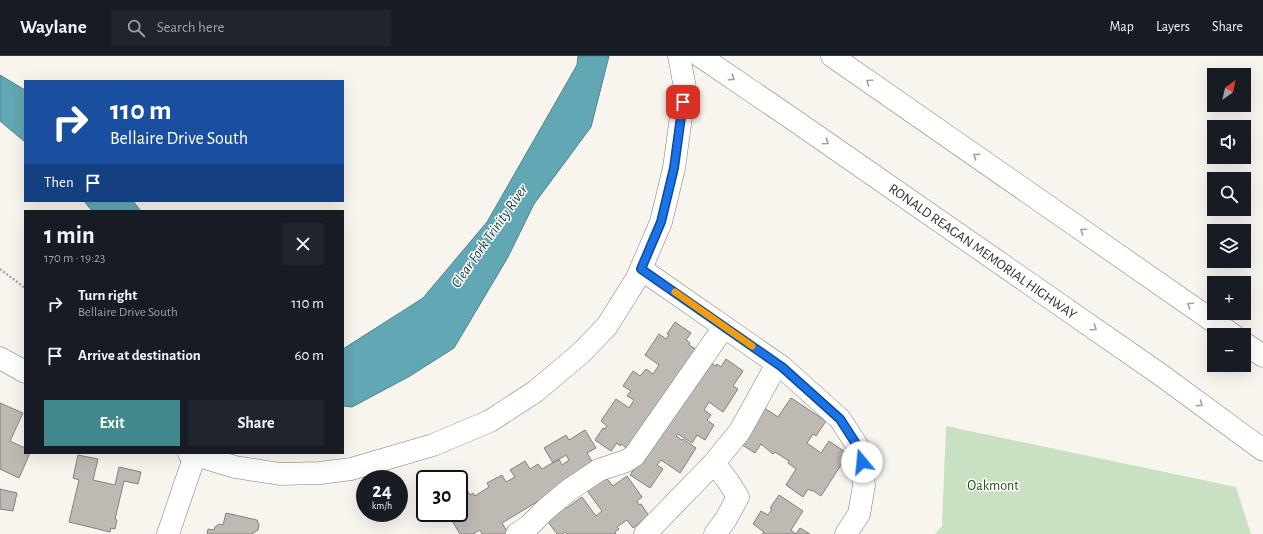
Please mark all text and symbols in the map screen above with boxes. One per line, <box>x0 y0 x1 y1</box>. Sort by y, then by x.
search box <box>111 10 391 46</box>
icon: search <box>125 17 147 39</box>
text: Waylane <box>20 18 87 37</box>
text: Search here <box>157 20 224 35</box>
text: Map <box>1109 20 1134 34</box>
text: Layers <box>1156 20 1190 34</box>
text: Share <box>1212 20 1243 34</box>
north arrow <box>1207 68 1251 112</box>
map controls <box>1207 68 1251 372</box>
one-way arrow <box>728 73 735 81</box>
one-way arrow <box>867 80 874 87</box>
pin <box>666 85 700 119</box>
icon: arrive <box>672 91 694 113</box>
icon: right <box>44 96 96 148</box>
text: 110 m <box>110 97 172 125</box>
button: sound <box>1207 120 1251 164</box>
text: Bellaire Drive South <box>110 130 248 148</box>
one-way arrow <box>822 137 829 144</box>
one-way arrow <box>973 153 980 161</box>
icon: arrive <box>82 172 104 194</box>
button: search <box>1207 172 1251 216</box>
text: Then <box>44 175 74 190</box>
water label: Clear Fork Trinity River <box>448 181 531 291</box>
street label: RONALD REAGAN MEMORIAL HIGHWAY <box>886 181 1079 323</box>
button: close <box>282 223 324 265</box>
text: 1 min <box>44 224 95 248</box>
button: layers <box>1207 224 1251 268</box>
one-way arrow <box>1080 228 1087 236</box>
text: 170 m · 19:23 <box>44 252 105 265</box>
button: + <box>1207 276 1251 320</box>
text: Turn right <box>78 288 137 303</box>
icon: right <box>44 293 66 315</box>
text: 110 m <box>291 296 324 311</box>
one-way arrow <box>1187 303 1194 310</box>
text: Bellaire Drive South <box>78 306 178 319</box>
one-way arrow <box>1090 323 1097 331</box>
button: − <box>1207 328 1251 372</box>
icon: arrive <box>44 345 66 367</box>
text: Arrive at destination <box>78 348 201 363</box>
text: 60 m <box>295 348 324 363</box>
one-way arrow <box>1196 399 1203 406</box>
button: Exit <box>44 400 180 446</box>
button: Share <box>188 400 324 446</box>
position arrow <box>841 441 883 483</box>
speed limit sign: 30 <box>416 470 468 522</box>
park label: Oakmont <box>967 479 1019 493</box>
text: 24 <box>372 481 392 501</box>
text: km/h <box>372 501 392 511</box>

